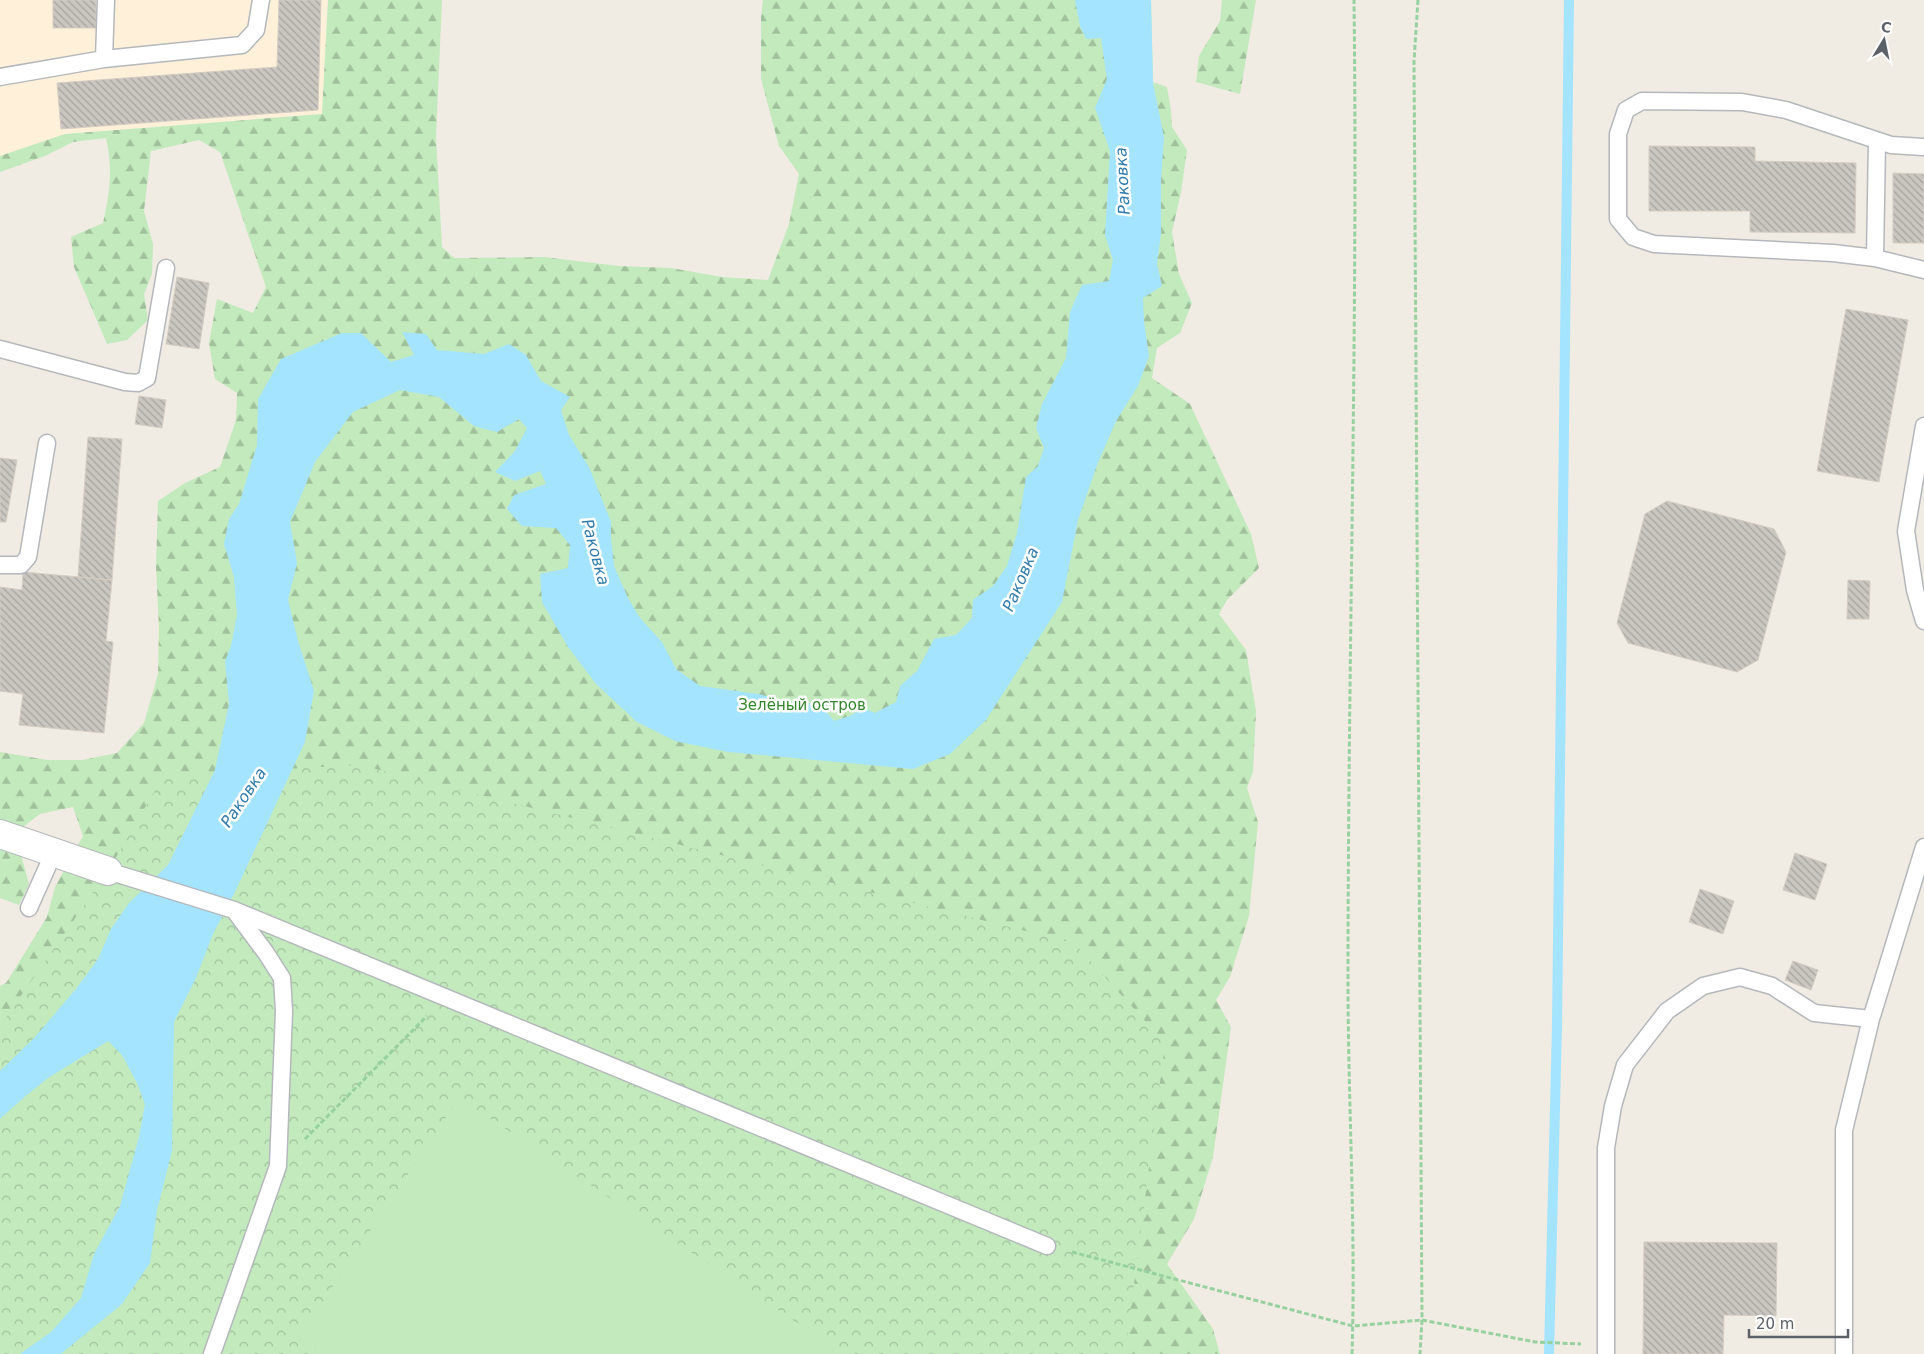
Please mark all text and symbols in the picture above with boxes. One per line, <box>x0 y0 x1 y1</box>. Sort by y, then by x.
north arrow <box>1859 15 1909 65</box>
text: С <box>1880 18 1893 36</box>
water label: Раковка <box>1111 147 1134 215</box>
water label: Раковка <box>578 517 613 587</box>
water label: Раковка <box>998 544 1042 614</box>
park label: Зелёный остров <box>738 696 866 714</box>
water label: Раковка <box>217 764 270 831</box>
scale bar <box>1749 1306 1848 1338</box>
text: 20 m <box>1756 1315 1794 1333</box>

